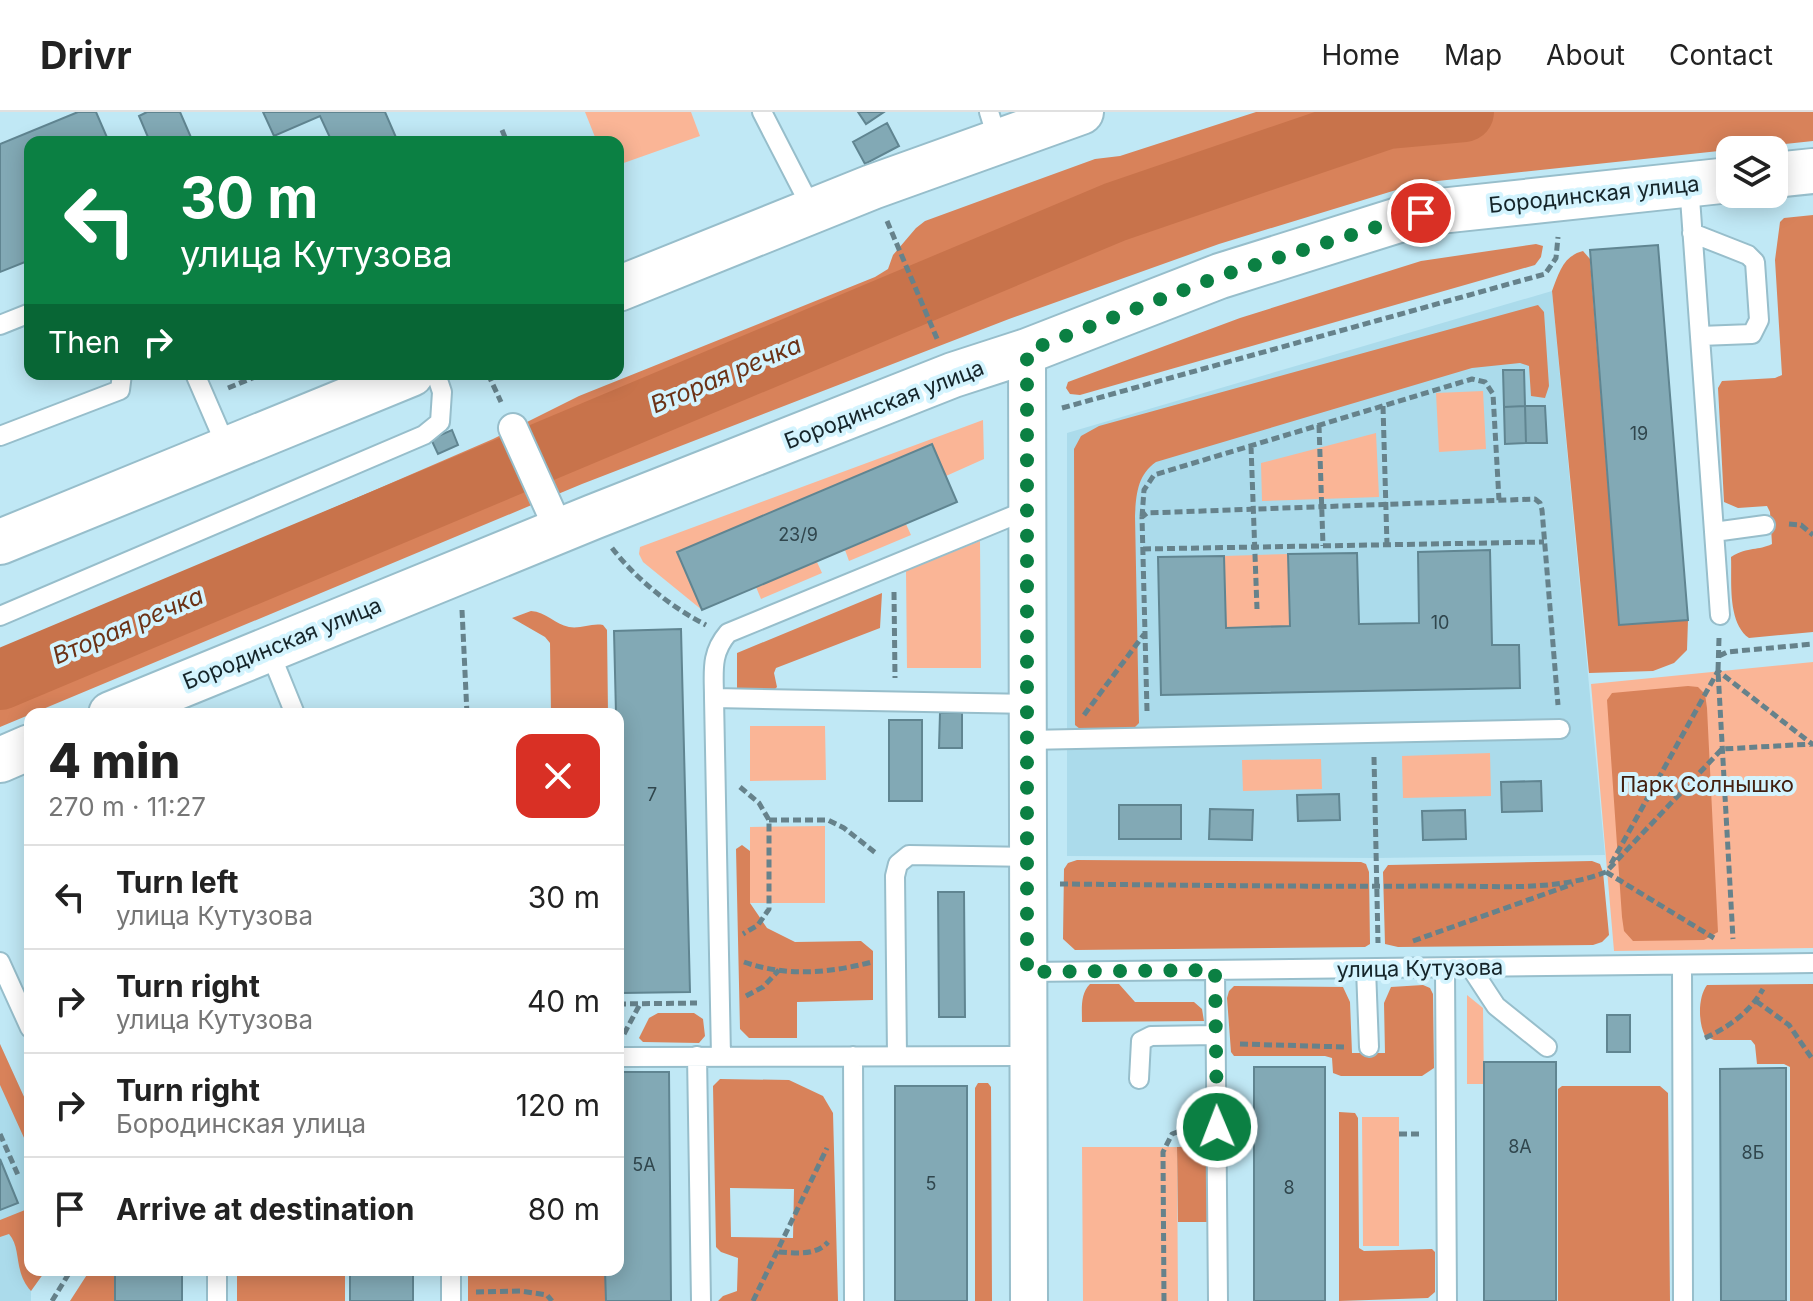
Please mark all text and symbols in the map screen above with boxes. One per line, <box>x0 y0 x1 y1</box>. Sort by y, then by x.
text: Drivr <box>40 32 132 78</box>
text: Home <box>1321 38 1400 72</box>
text: Map <box>1444 38 1502 72</box>
text: About <box>1546 38 1625 72</box>
text: Contact <box>1669 38 1773 72</box>
map controls <box>1716 136 1788 208</box>
button: layers <box>1716 136 1788 208</box>
text: 30 m <box>180 164 318 232</box>
icon: left <box>48 168 152 272</box>
street label: Бородинская улица <box>1487 170 1701 218</box>
pin <box>1387 179 1455 247</box>
icon: arrive <box>1399 191 1443 235</box>
text: улица Кутузова <box>180 232 453 276</box>
icon: right <box>136 320 180 364</box>
text: Then <box>48 324 120 360</box>
water label: Вторая речка <box>646 330 806 419</box>
street label: Бородинская улица <box>781 354 987 454</box>
house number: 19 <box>1630 423 1648 444</box>
house number: 23/9 <box>778 524 818 545</box>
water label: Вторая речка <box>48 581 208 670</box>
street label: Бородинская улица <box>179 591 385 695</box>
house number: 10 <box>1431 612 1449 633</box>
text: 4 min <box>48 731 180 790</box>
button: close <box>516 734 600 818</box>
park label: Парк Солнышко <box>1620 771 1794 797</box>
house number: 7 <box>647 784 657 805</box>
text: 270 m · 11:27 <box>48 791 206 822</box>
text: Turn left <box>116 864 238 900</box>
icon: left <box>48 875 92 919</box>
text: 30 m <box>528 879 600 915</box>
text: улица Кутузова <box>116 900 313 931</box>
street label: улица Кутузова <box>1336 954 1504 982</box>
text: Turn right <box>116 968 260 1004</box>
icon: right <box>48 979 92 1023</box>
text: 40 m <box>527 983 600 1019</box>
text: улица Кутузова <box>116 1004 313 1035</box>
text: Turn right <box>116 1072 260 1108</box>
icon: right <box>48 1083 92 1127</box>
position arrow <box>1175 1085 1259 1169</box>
text: 120 m <box>516 1087 600 1123</box>
text: Бородинская улица <box>116 1108 366 1139</box>
house number: 8А <box>1508 1136 1532 1157</box>
house number: 8Б <box>1742 1142 1764 1163</box>
house number: 5А <box>632 1154 656 1175</box>
house number: 5 <box>926 1173 936 1194</box>
house number: 8 <box>1283 1177 1295 1198</box>
icon: arrive <box>48 1187 92 1231</box>
text: Arrive at destination <box>116 1191 414 1227</box>
text: 80 m <box>528 1191 600 1227</box>

